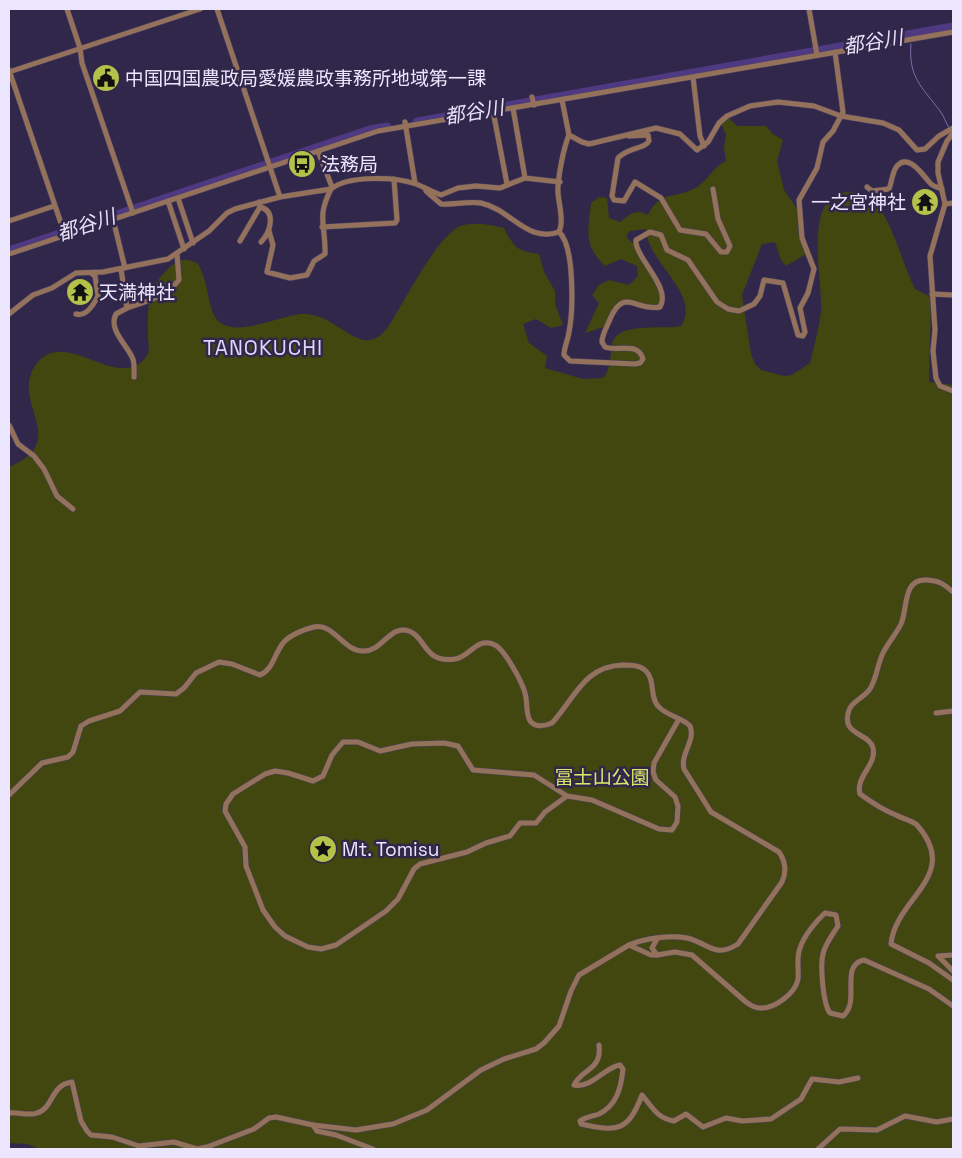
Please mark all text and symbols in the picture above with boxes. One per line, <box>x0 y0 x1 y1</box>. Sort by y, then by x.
water label: 都谷川 <box>841 24 907 60</box>
public building icon: 中国四国農政局愛媛農政事務所地域第一課 <box>91 63 121 93</box>
place label: 中国四国農政局愛媛農政事務所地域第一課 <box>125 66 486 91</box>
water label: 都谷川 <box>442 94 508 130</box>
bus stop icon: 法務局 <box>287 149 317 179</box>
place label: 法務局 <box>321 152 378 177</box>
temple icon: 一之宮神社 <box>910 187 940 217</box>
place label: 一之宮神社 <box>811 190 906 215</box>
water label: 都谷川 <box>53 203 120 247</box>
temple icon: 天満神社 <box>65 277 95 307</box>
place label: 天満神社 <box>99 280 175 305</box>
district label: TANOKUCHI <box>203 334 323 361</box>
park label: 冨士山公園 <box>554 765 650 790</box>
place icon: Mt. Tomisu <box>308 834 338 864</box>
place label: Mt. Tomisu <box>342 837 439 862</box>

